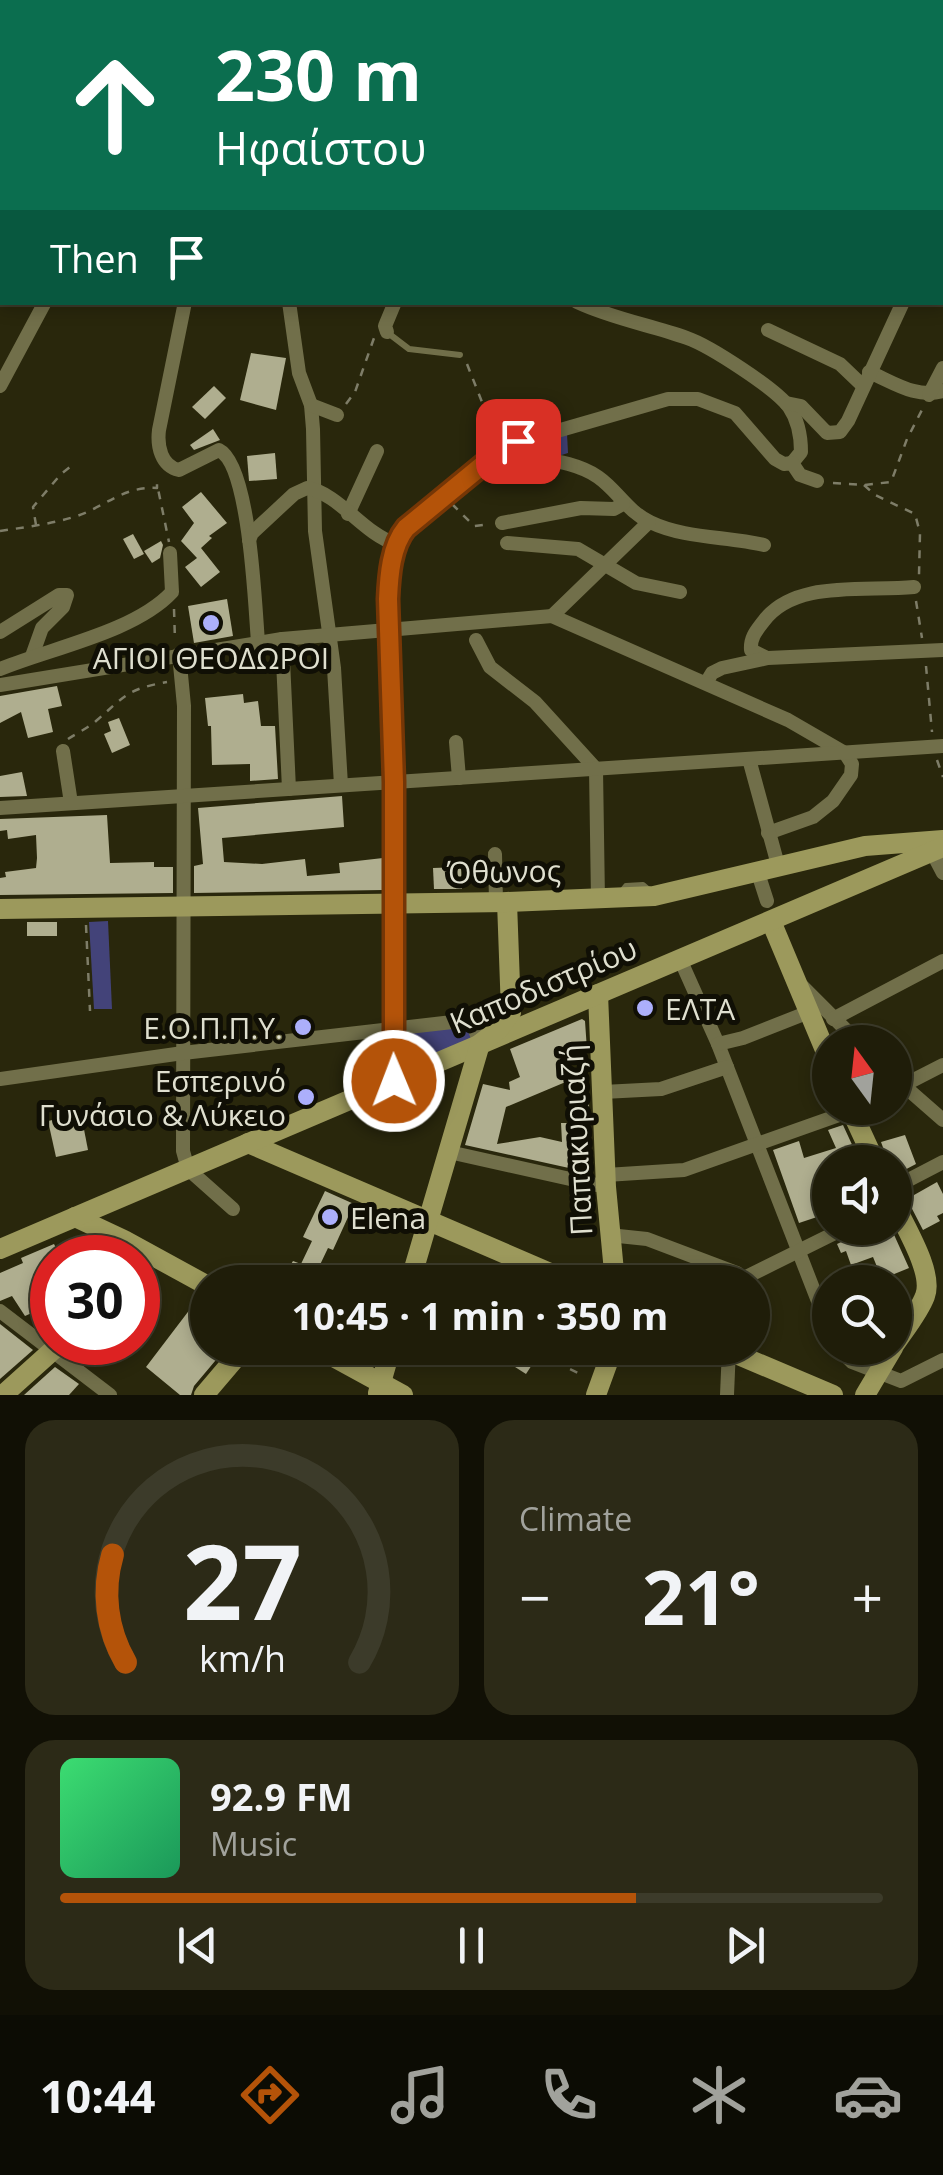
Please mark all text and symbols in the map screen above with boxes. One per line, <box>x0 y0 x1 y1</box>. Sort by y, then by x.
text: 230 m <box>215 26 422 122</box>
icon: ahead <box>50 40 180 170</box>
text: Ηφαίστου <box>215 117 427 178</box>
icon: arrive <box>159 230 214 285</box>
text: Then <box>50 232 139 284</box>
pin <box>476 399 561 484</box>
icon: arrive <box>491 414 546 469</box>
marker: ΑΓΙΟΙ ΘΕΟΔΩΡΟΙ <box>200 612 222 634</box>
place label: ΑΓΙΟΙ ΘΕΟΔΩΡΟΙ <box>93 637 329 678</box>
street label: Όθωνος <box>446 850 561 893</box>
street label: Καποδιστρίου <box>443 927 643 1043</box>
place label: ΕΛΤΑ <box>665 988 735 1029</box>
marker: ΕΛΤΑ <box>634 997 656 1019</box>
place label: Ε.Ο.Π.Π.Υ. <box>143 1007 283 1048</box>
marker: Ε.Ο.Π.Π.Υ. <box>292 1016 314 1038</box>
north arrow <box>812 1025 912 1125</box>
map controls <box>812 1025 912 1365</box>
position arrow <box>342 1029 446 1133</box>
street label: Παπακυριαζή <box>551 1043 601 1237</box>
place label: Εσπερινό Γυνάσιο & Λύκειο <box>39 1060 286 1135</box>
marker: Εσπερινό Γυνάσιο & Λύκειο <box>295 1086 317 1108</box>
button: sound <box>812 1145 912 1245</box>
place label: Elena <box>350 1197 426 1238</box>
marker: Elena <box>319 1206 341 1228</box>
speed limit sign: 30 <box>30 1235 160 1365</box>
button: search <box>812 1265 912 1365</box>
text: 10:45 · 1 min · 350 m <box>292 1289 668 1341</box>
text: Climate <box>519 1497 632 1540</box>
text: 27 <box>183 1509 301 1650</box>
text: 21° <box>642 1545 760 1647</box>
text: − <box>519 1559 550 1634</box>
text: + <box>852 1559 883 1634</box>
text: km/h <box>199 1634 285 1682</box>
text: 92.9 FM <box>210 1770 353 1822</box>
text: Music <box>210 1822 297 1865</box>
icon: previous <box>170 1918 225 1973</box>
icon: pause <box>444 1918 499 1973</box>
icon: next <box>718 1918 773 1973</box>
icon: directions <box>235 2060 305 2130</box>
icon: music <box>385 2060 455 2130</box>
icon: phone <box>534 2060 604 2130</box>
icon: climate <box>684 2060 754 2130</box>
icon: car <box>833 2060 903 2130</box>
text: 10:44 <box>40 2065 156 2126</box>

